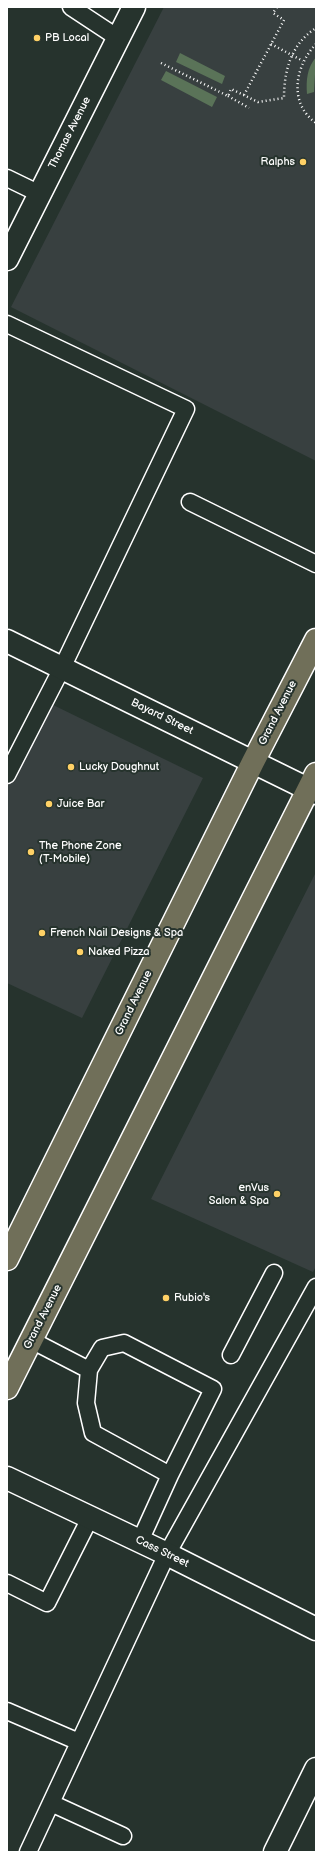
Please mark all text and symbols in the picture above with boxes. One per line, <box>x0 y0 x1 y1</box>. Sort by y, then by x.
place label: PB Local <box>45 31 89 45</box>
marker: PB Local <box>32 33 42 43</box>
street label: Thomas Avenue <box>46 95 94 171</box>
place label: Ralphs <box>261 155 295 169</box>
marker: Ralphs <box>298 157 308 167</box>
street label: Grand Avenue <box>256 679 300 747</box>
street label: Bayard Street <box>129 696 195 738</box>
place label: Lucky Doughnut <box>79 760 159 774</box>
marker: Lucky Doughnut <box>66 762 76 772</box>
place label: Juice Bar <box>57 797 104 811</box>
marker: Juice Bar <box>44 799 54 809</box>
place label: The Phone Zone (T-Mobile) <box>39 839 122 865</box>
marker: The Phone Zone (T-Mobile) <box>26 847 36 857</box>
place label: French Nail Designs & Spa <box>50 926 183 940</box>
marker: French Nail Designs & Spa <box>37 928 47 938</box>
place label: Naked Pizza <box>88 945 150 959</box>
marker: Naked Pizza <box>75 947 85 957</box>
street label: Grand Avenue <box>113 968 155 1038</box>
place label: enVus Salon & Spa <box>209 1181 269 1207</box>
marker: enVus Salon & Spa <box>272 1189 282 1199</box>
street label: Grand Avenue <box>21 1283 65 1351</box>
place label: Rubio's <box>174 1291 210 1305</box>
marker: Rubio's <box>161 1293 171 1303</box>
street label: Cass Street <box>133 1533 191 1571</box>

